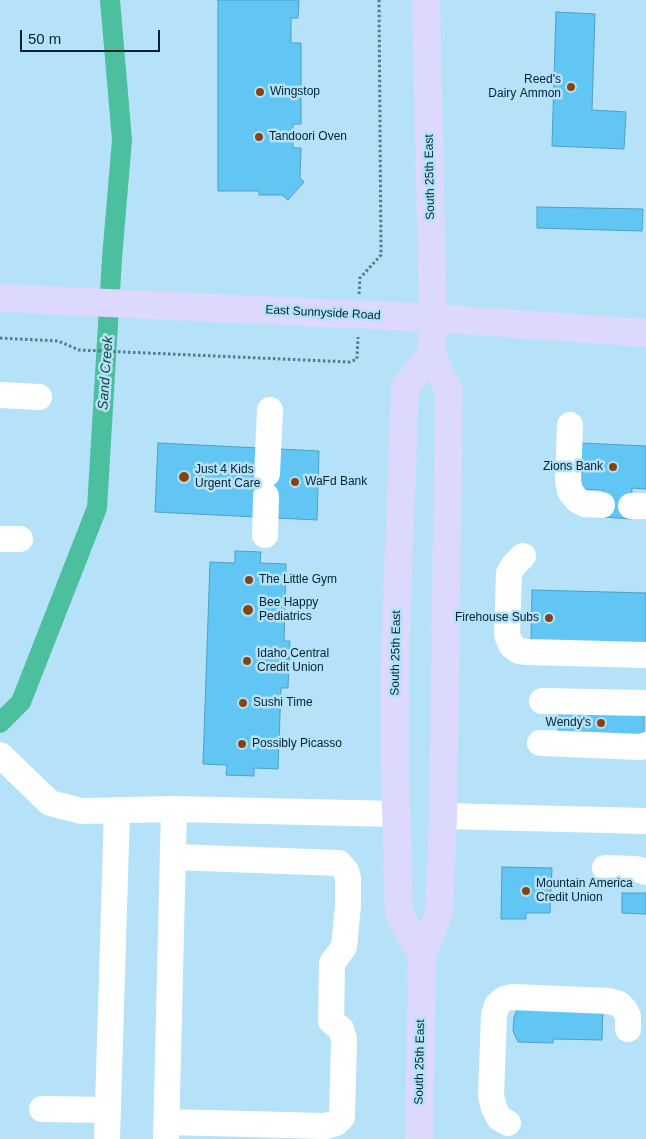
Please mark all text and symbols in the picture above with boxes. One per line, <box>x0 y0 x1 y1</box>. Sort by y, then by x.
scale bar <box>22 20 162 52</box>
text: 50 m <box>28 30 61 47</box>
place label: Reed's Dairy Ammon <box>488 73 561 101</box>
marker: Reed's Dairy Ammon <box>565 81 577 93</box>
place label: Wingstop <box>270 85 320 99</box>
marker: Wingstop <box>254 86 266 98</box>
place label: Tandoori Oven <box>269 130 347 144</box>
marker: Tandoori Oven <box>253 131 265 143</box>
street label: South 25th East <box>422 134 438 220</box>
street label: East Sunnyside Road <box>265 303 381 323</box>
water label: Sand Creek <box>95 336 117 410</box>
place label: Zions Bank <box>543 460 603 474</box>
marker: Zions Bank <box>607 461 619 473</box>
place label: Just 4 Kids Urgent Care <box>195 463 260 491</box>
marker: Just 4 Kids Urgent Care <box>177 470 191 484</box>
place label: WaFd Bank <box>305 475 367 489</box>
marker: WaFd Bank <box>289 476 301 488</box>
place label: The Little Gym <box>259 573 337 587</box>
marker: The Little Gym <box>243 574 255 586</box>
place label: Bee Happy Pediatrics <box>259 596 318 624</box>
marker: Bee Happy Pediatrics <box>241 603 255 617</box>
street label: South 25th East <box>388 610 404 696</box>
place label: Firehouse Subs <box>455 611 539 625</box>
marker: Firehouse Subs <box>543 612 555 624</box>
place label: Idaho Central Credit Union <box>257 647 329 675</box>
marker: Idaho Central Credit Union <box>241 655 253 667</box>
place label: Sushi Time <box>253 696 313 710</box>
marker: Sushi Time <box>237 697 249 709</box>
place label: Wendy's <box>546 716 591 730</box>
marker: Wendy's <box>595 717 607 729</box>
place label: Possibly Picasso <box>252 737 342 751</box>
marker: Possibly Picasso <box>236 738 248 750</box>
place label: Mountain America Credit Union <box>536 877 633 905</box>
marker: Mountain America Credit Union <box>520 885 532 897</box>
street label: South 25th East <box>412 1019 428 1105</box>

